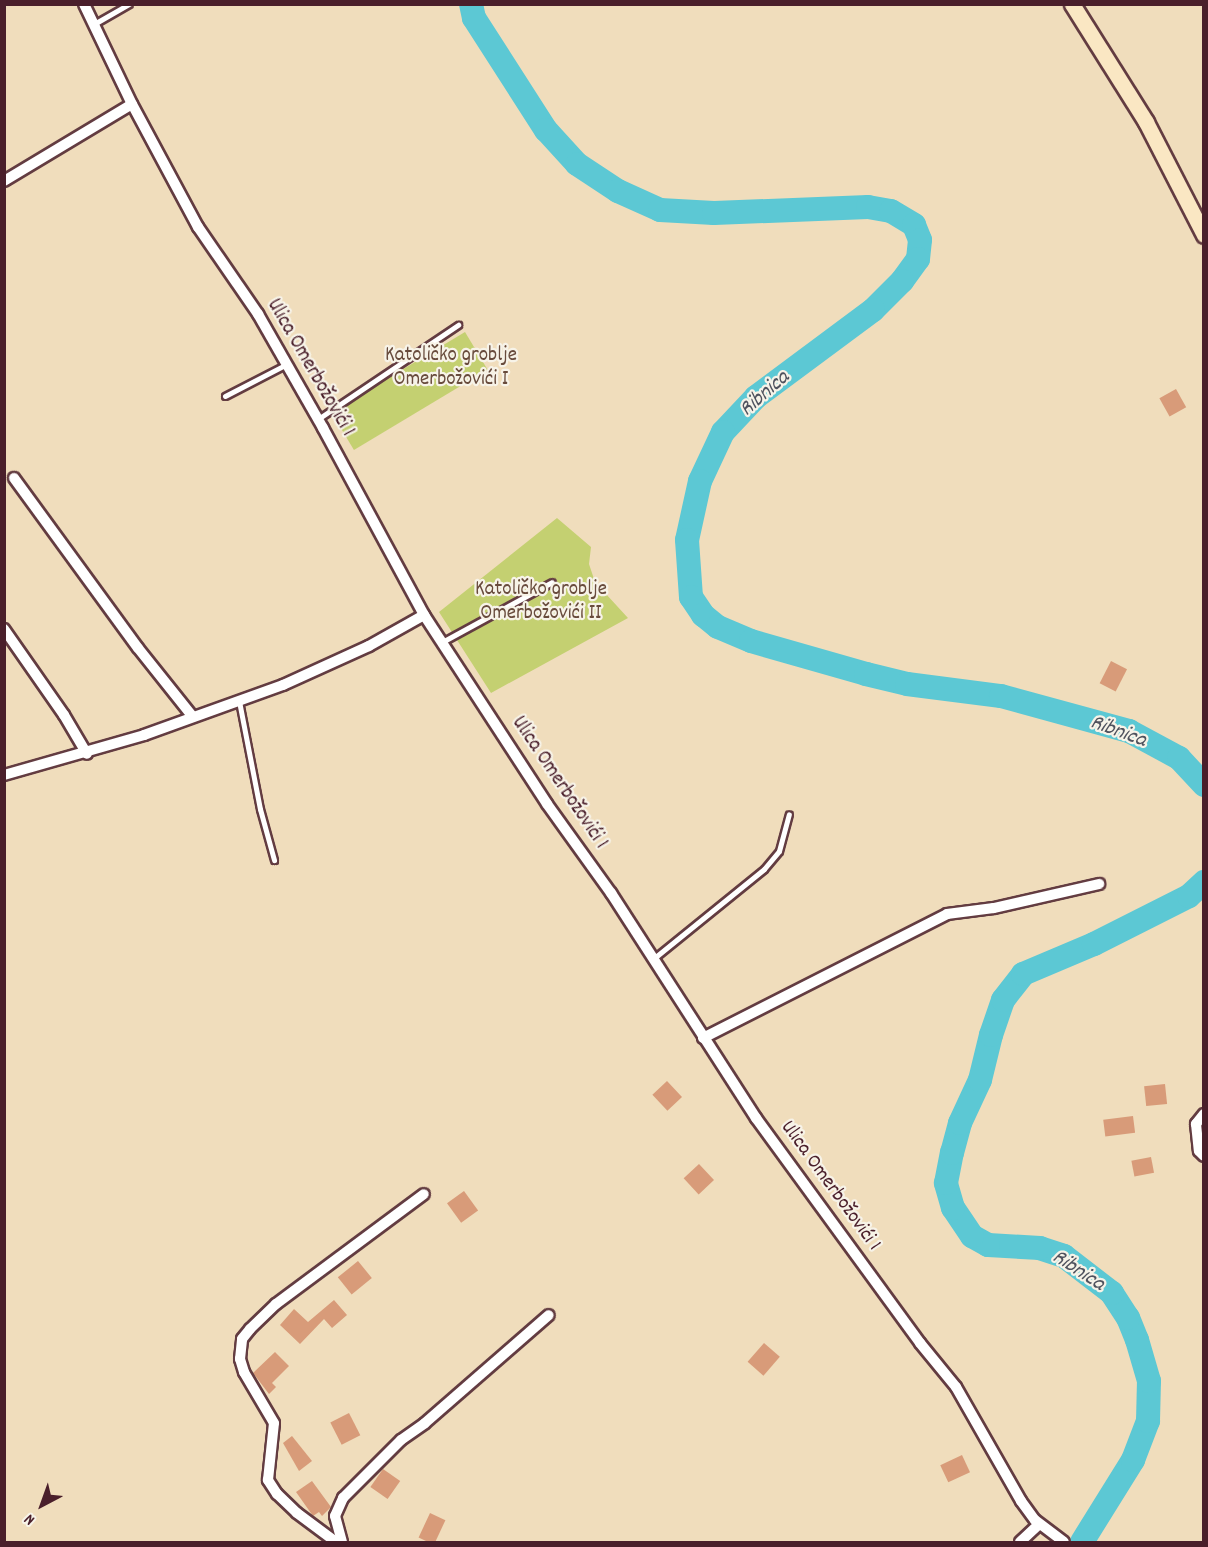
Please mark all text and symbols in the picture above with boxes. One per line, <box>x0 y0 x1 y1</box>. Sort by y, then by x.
street label: Ulica Omerbožovići 1 <box>260 295 360 441</box>
park label: Katoličko groblje Omerbožovići I <box>385 343 517 393</box>
water label: Ribnica <box>735 365 795 423</box>
park label: Katoličko groblje Omerbožovići II <box>475 577 607 627</box>
water label: Ribnica <box>1086 710 1150 754</box>
street label: Ulica Omerbožovići 1 <box>505 712 613 854</box>
street label: Ulica Omerbožovići 1 <box>774 1116 886 1256</box>
water label: Ribnica <box>1047 1244 1109 1298</box>
north arrow <box>12 1475 72 1535</box>
text: N <box>19 1508 40 1530</box>

